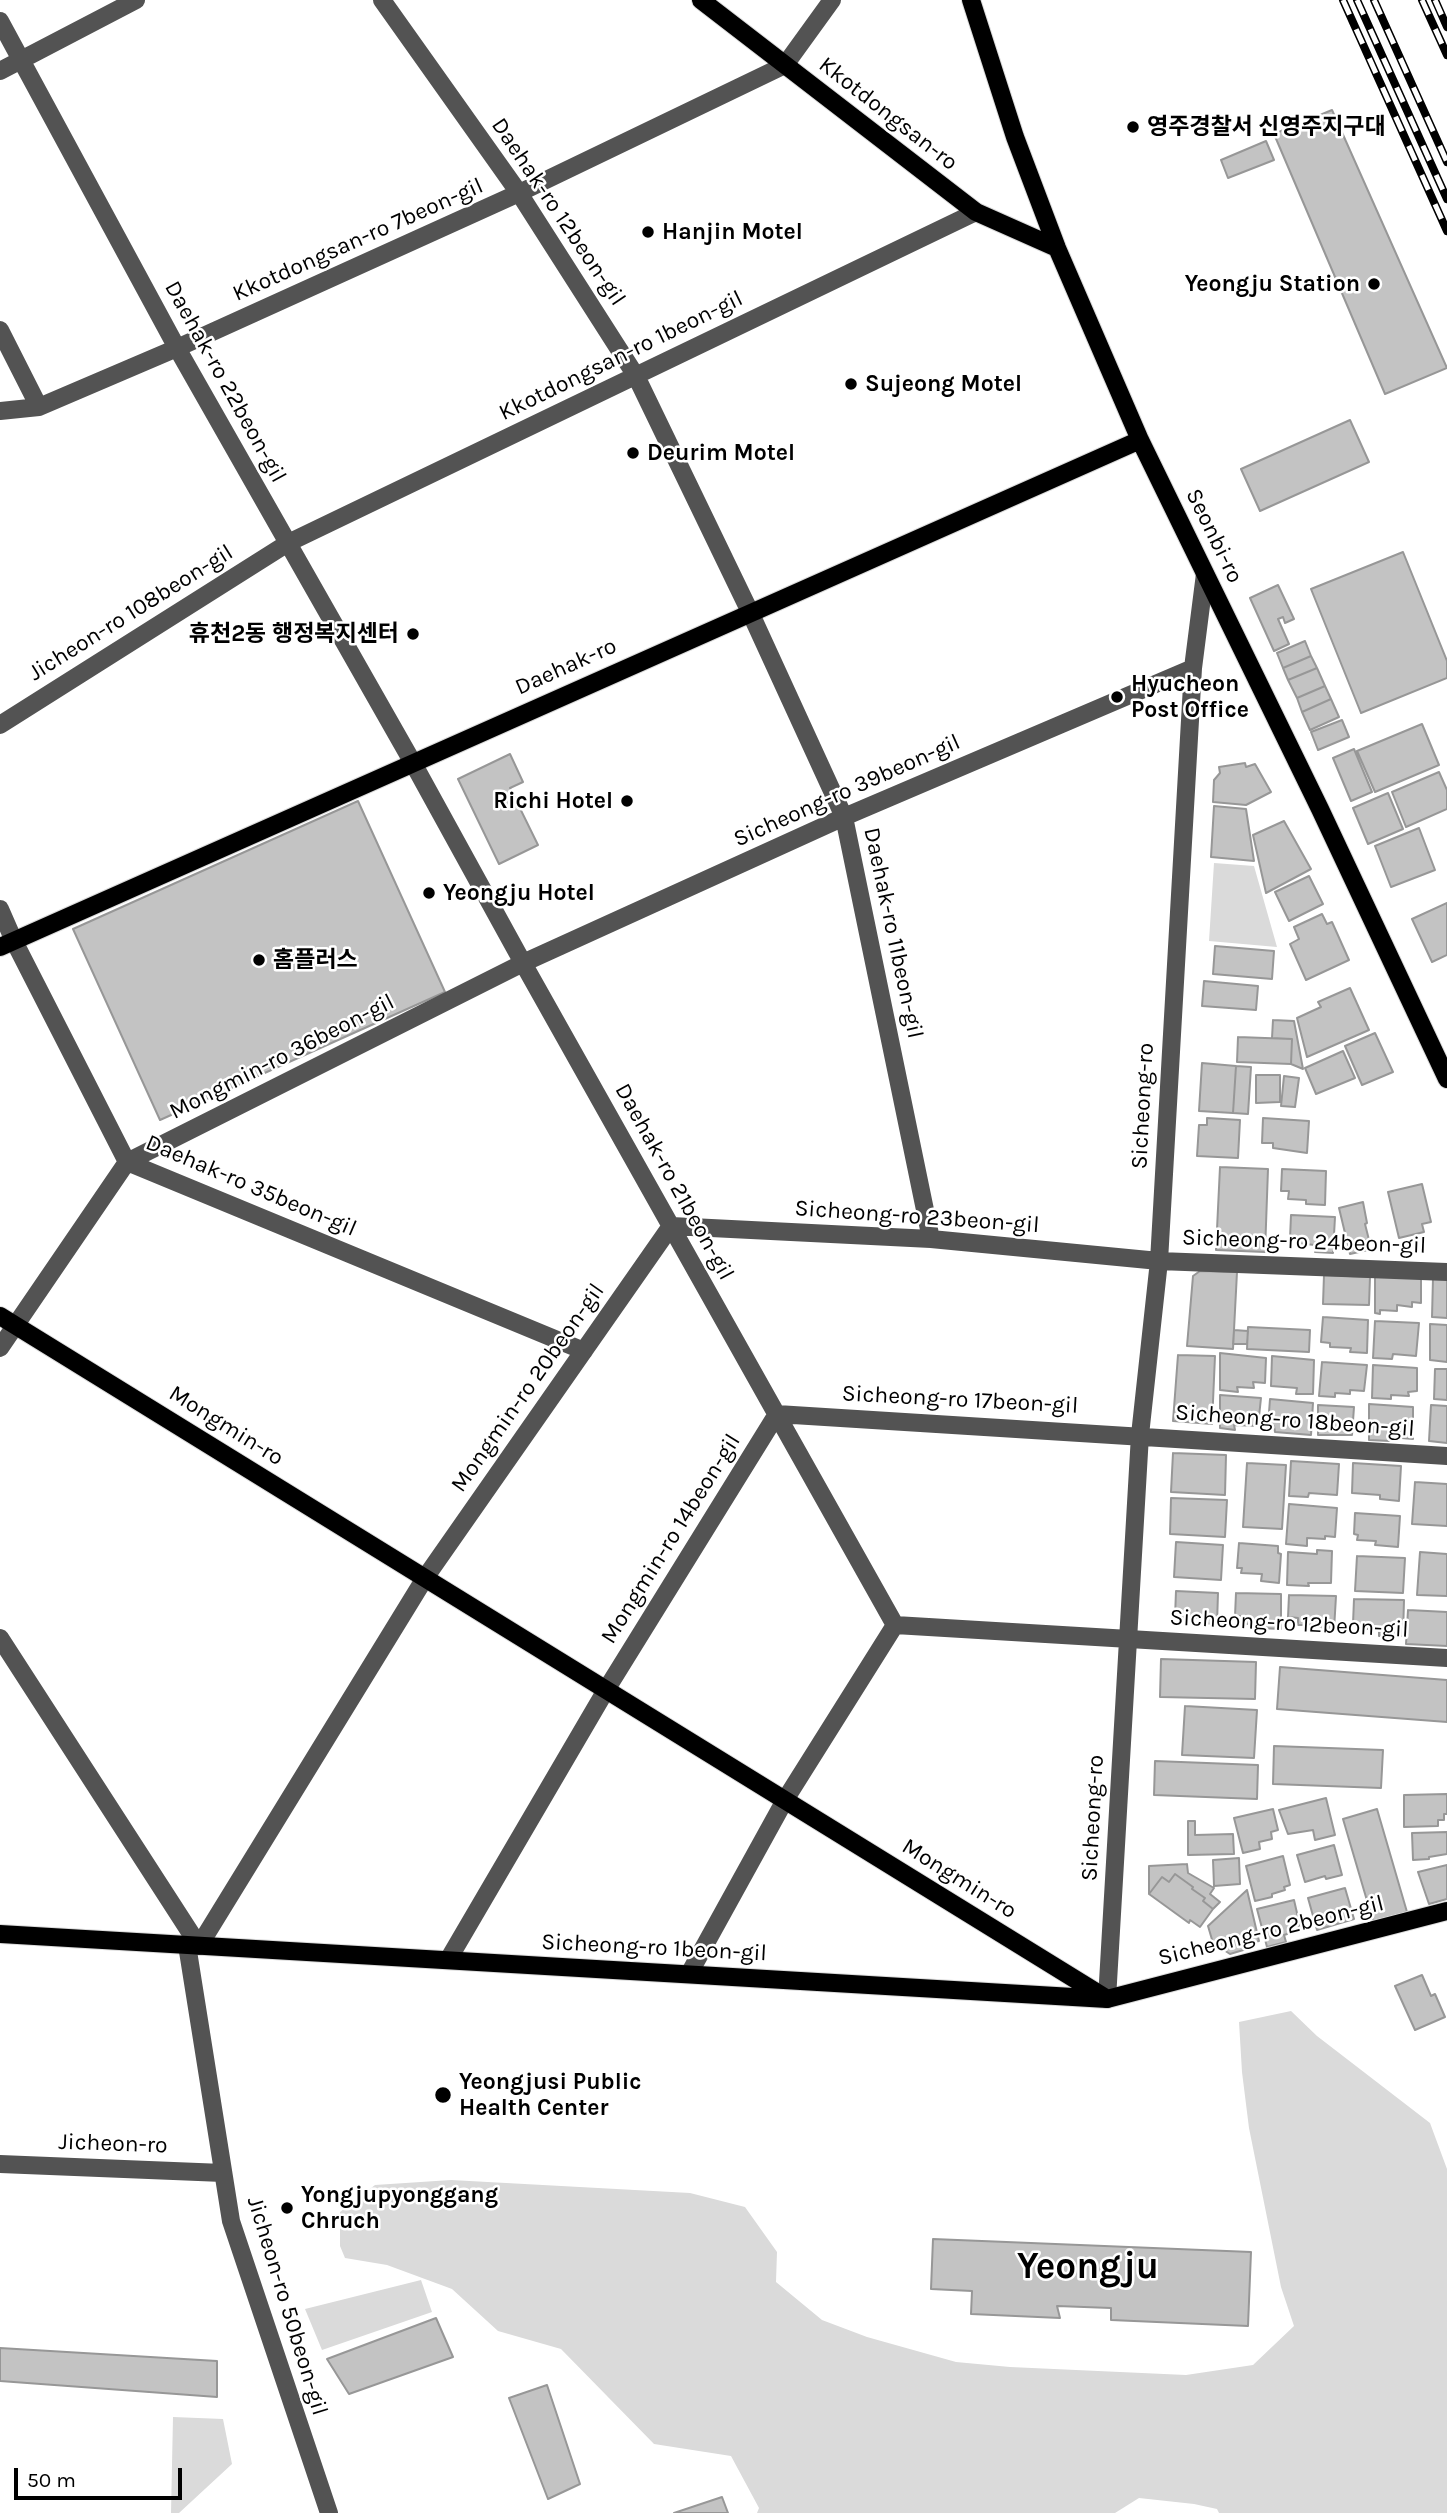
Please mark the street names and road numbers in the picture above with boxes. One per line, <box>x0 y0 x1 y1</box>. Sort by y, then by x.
street label: Kkotdongsan-ro <box>813 51 963 177</box>
street label: Daehak-ro 12beon-gil <box>485 113 631 311</box>
street label: Kkotdongsan-ro 7beon-gil <box>229 172 487 308</box>
street label: Daehak-ro 22beon-gil <box>158 276 292 488</box>
street label: Kkotdongsan-ro 1beon-gil <box>495 285 747 427</box>
street label: Seonbi-ro <box>1179 484 1249 588</box>
street label: Jicheon-ro 108beon-gil <box>24 539 238 687</box>
street label: Daehak-ro <box>511 632 621 702</box>
street label: Sicheong-ro 39beon-gil <box>729 729 965 853</box>
street label: Daehak-ro 11beon-gil <box>857 825 929 1041</box>
street label: Mongmin-ro 36beon-gil <box>165 988 399 1126</box>
street label: Sicheong-ro <box>1126 1042 1160 1170</box>
street label: Daehak-ro 21beon-gil <box>608 1079 740 1285</box>
street label: Daehak-ro 35beon-gil <box>141 1129 361 1243</box>
street label: Sicheong-ro 23beon-gil <box>794 1195 1040 1239</box>
street label: Sicheong-ro 24beon-gil <box>1181 1224 1427 1260</box>
street label: Mongmin-ro 20beon-gil <box>445 1278 611 1498</box>
street label: Mongmin-ro <box>164 1380 288 1472</box>
street label: Sicheong-ro 17beon-gil <box>841 1380 1079 1420</box>
street label: Sicheong-ro 18beon-gil <box>1174 1399 1416 1443</box>
street label: Mongmin-ro 14beon-gil <box>595 1429 747 1649</box>
street label: Sicheong-ro 12beon-gil <box>1169 1604 1409 1644</box>
street label: Sicheong-ro <box>1076 1754 1110 1882</box>
street label: Mongmin-ro <box>897 1833 1021 1925</box>
street label: Sicheong-ro 2beon-gil <box>1155 1890 1387 1972</box>
street label: Sicheong-ro 1beon-gil <box>540 1928 768 1968</box>
street label: Jicheon-ro <box>58 2128 168 2160</box>
street label: Jicheon-ro 50beon-gil <box>241 2193 333 2419</box>

